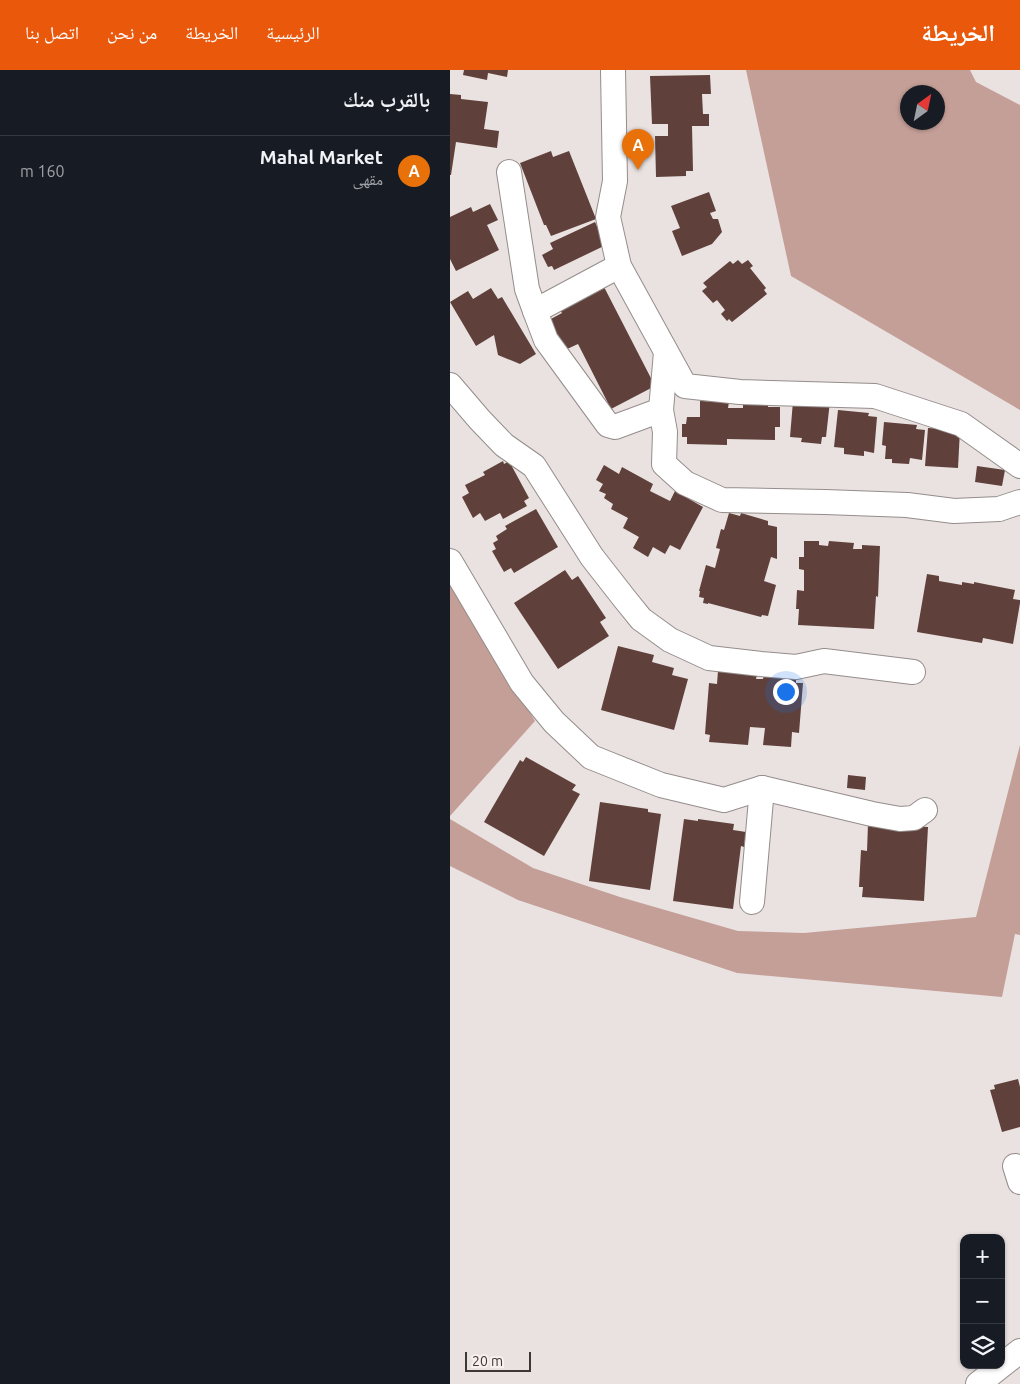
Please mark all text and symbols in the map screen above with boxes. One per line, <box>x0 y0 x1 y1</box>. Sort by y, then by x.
text: الخريطة <box>921 19 995 46</box>
text: اتصل بنا <box>25 22 79 42</box>
text: من نحن <box>107 22 157 42</box>
text: الخريطة <box>185 22 238 42</box>
text: الرئيسية <box>266 22 320 42</box>
north arrow <box>900 85 945 130</box>
text: بالقرب منك <box>343 87 430 111</box>
pin: A <box>622 129 654 170</box>
text: Mahal Market <box>260 146 383 168</box>
text: 160 m <box>20 162 65 180</box>
text: A <box>408 162 420 180</box>
text: مقهى <box>352 170 383 188</box>
your location <box>773 679 799 705</box>
map controls <box>960 1234 1005 1369</box>
button: + <box>960 1234 1005 1279</box>
button: − <box>960 1279 1005 1324</box>
button: layers <box>960 1324 1005 1369</box>
scale bar <box>465 1349 531 1372</box>
text: 20 m <box>472 1353 503 1369</box>

